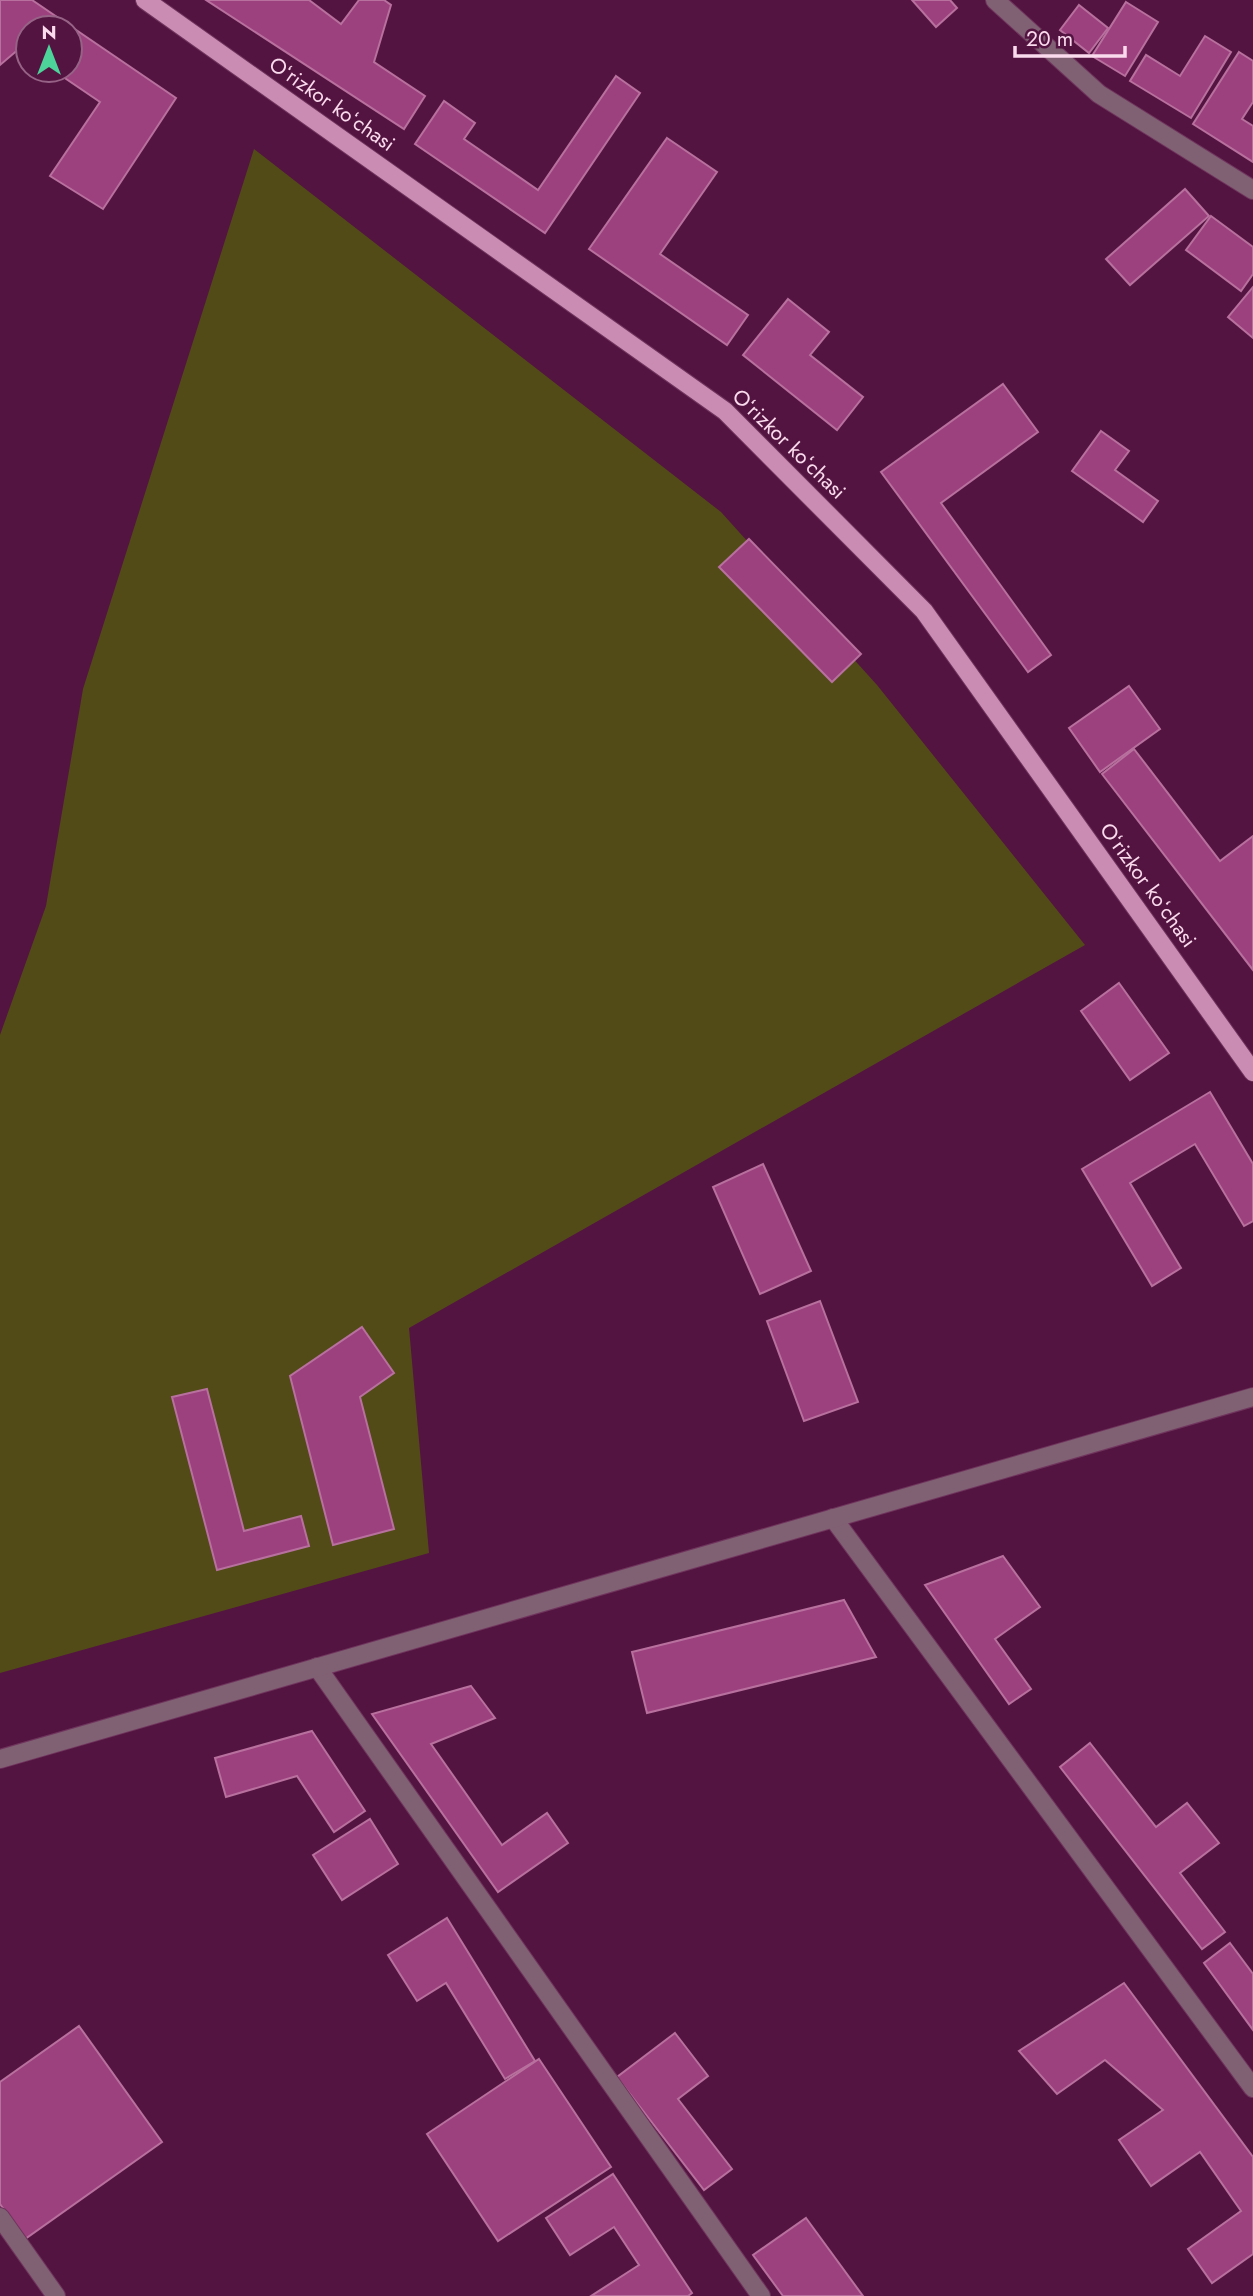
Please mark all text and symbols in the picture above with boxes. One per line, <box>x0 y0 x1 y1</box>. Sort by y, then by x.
north arrow <box>14 14 84 84</box>
scale bar <box>1015 14 1125 58</box>
text: N <box>41 19 57 46</box>
text: 20 m <box>1026 24 1073 54</box>
street label: Oʻrizkor koʻchasi <box>263 49 401 159</box>
street label: Oʻrizkor koʻchasi <box>725 382 853 506</box>
street label: Oʻrizkor koʻchasi <box>1092 816 1204 954</box>

